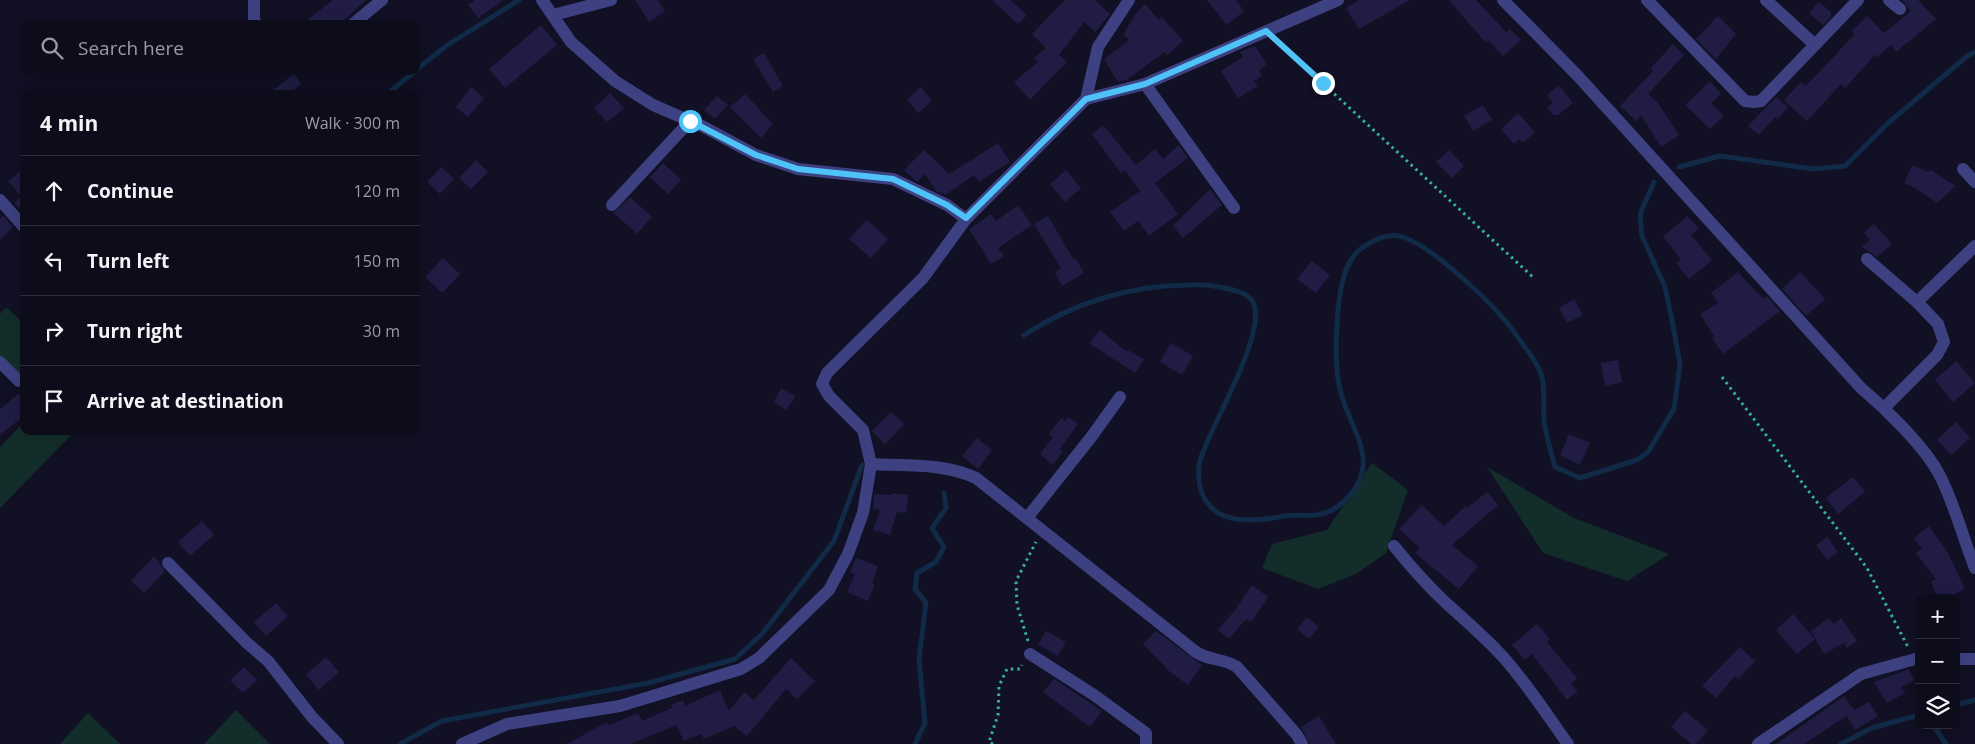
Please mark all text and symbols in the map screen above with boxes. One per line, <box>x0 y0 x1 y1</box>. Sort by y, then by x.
search box <box>20 20 420 75</box>
icon: search <box>38 34 66 62</box>
text: Search here <box>78 35 184 61</box>
route end <box>1312 72 1335 95</box>
text: 4 min <box>40 109 98 137</box>
route start <box>679 110 702 133</box>
text: Walk · 300 m <box>305 112 400 134</box>
icon: ahead <box>40 177 68 205</box>
text: Continue <box>87 178 174 204</box>
text: 120 m <box>354 180 400 202</box>
icon: left <box>40 247 68 275</box>
text: Turn left <box>87 248 169 274</box>
text: 150 m <box>354 250 400 272</box>
icon: right <box>40 317 68 345</box>
text: Turn right <box>87 318 182 344</box>
text: 30 m <box>363 320 400 342</box>
icon: arrive <box>40 387 68 415</box>
text: Arrive at destination <box>87 388 284 414</box>
map controls <box>1915 594 1960 729</box>
button: + <box>1915 594 1960 639</box>
button: − <box>1915 639 1960 684</box>
button: layers <box>1915 684 1960 729</box>

